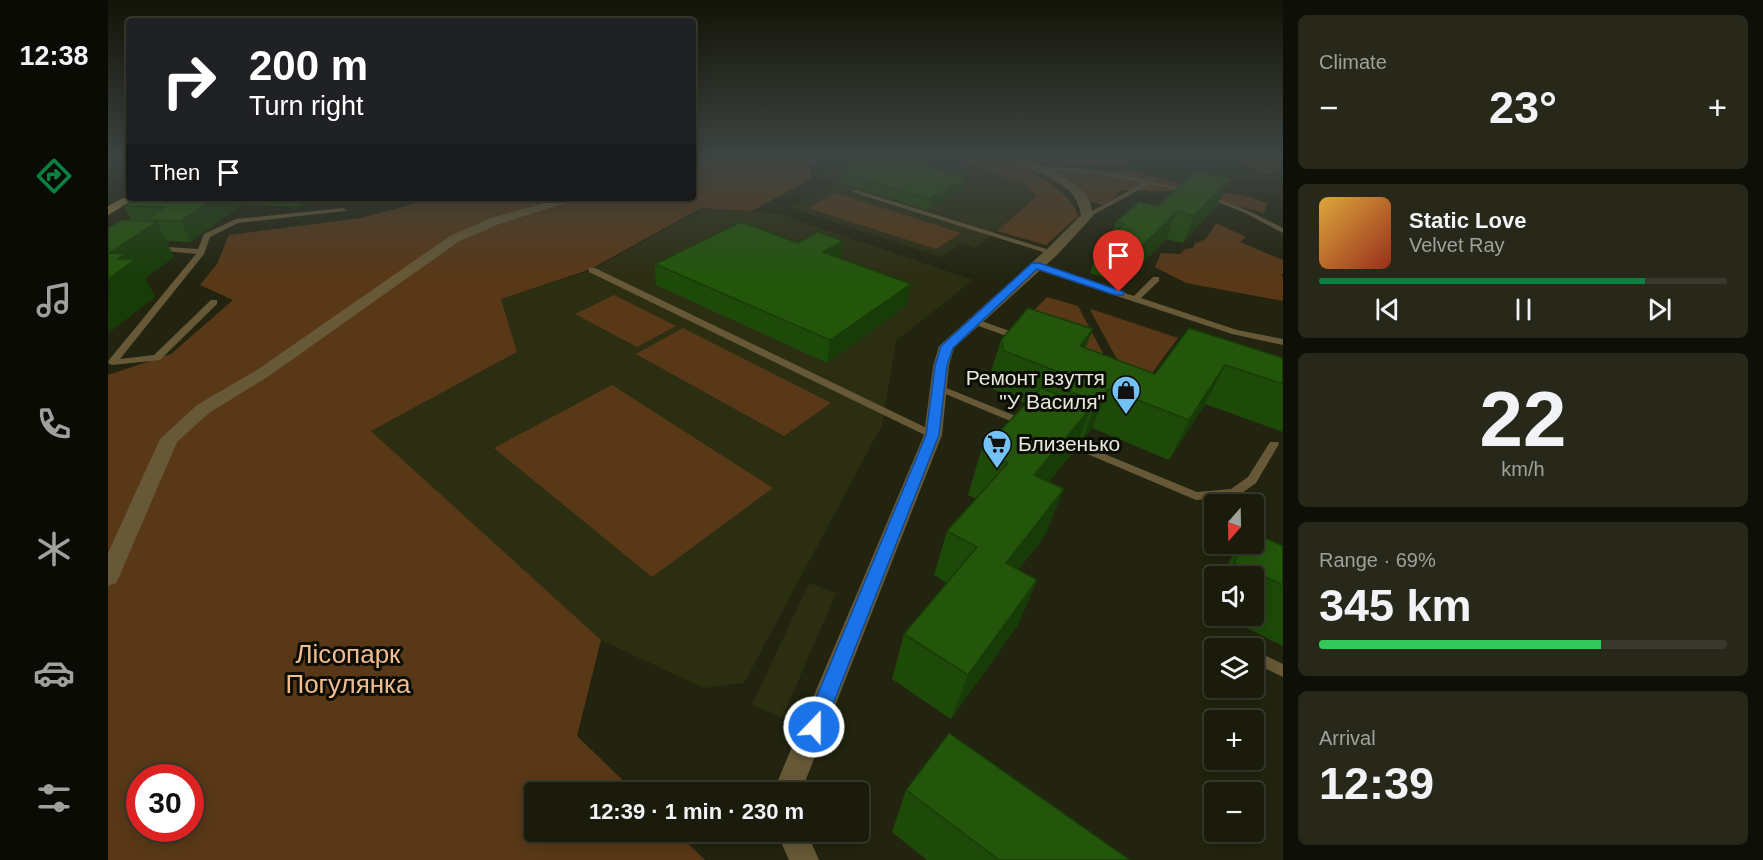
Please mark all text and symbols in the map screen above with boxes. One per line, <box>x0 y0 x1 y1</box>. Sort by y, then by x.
text: 12:38 <box>19 41 89 71</box>
icon: right <box>150 42 228 120</box>
text: 200 m <box>249 42 368 89</box>
text: Climate <box>1319 51 1387 73</box>
text: 23° <box>1489 82 1557 133</box>
text: − <box>1319 89 1338 126</box>
text: + <box>1708 89 1727 126</box>
text: Turn right <box>249 91 364 121</box>
icon: directions <box>33 155 75 197</box>
icon: arrive <box>212 156 245 189</box>
text: Then <box>150 160 200 185</box>
text: Static Love <box>1409 208 1526 233</box>
pin <box>1093 230 1144 292</box>
text: Velvet Ray <box>1409 234 1505 256</box>
icon: arrive <box>1102 239 1135 272</box>
icon: music <box>33 279 75 321</box>
icon: previous <box>1371 293 1404 326</box>
icon: pause <box>1507 293 1540 326</box>
icon: next <box>1643 293 1676 326</box>
place label: Ремонт взуття "У Василя" <box>966 366 1105 413</box>
shop icon: Ремонт взуття "У Василя" <box>1110 374 1142 416</box>
text: 22 <box>1480 375 1566 463</box>
icon: phone <box>33 403 75 445</box>
supermarket icon: Близенько <box>981 428 1013 470</box>
place label: Близенько <box>1018 432 1120 455</box>
text: km/h <box>1501 458 1545 480</box>
north arrow <box>1204 494 1264 554</box>
map controls <box>1204 494 1264 842</box>
icon: climate <box>33 528 75 570</box>
text: Range · 69% <box>1319 549 1436 571</box>
button: sound <box>1204 566 1264 626</box>
text: 345 km <box>1319 580 1472 631</box>
button: layers <box>1204 638 1264 698</box>
park label: Лісопарк Погулянка <box>285 639 411 699</box>
icon: car <box>33 652 75 694</box>
position arrow <box>782 695 846 759</box>
button: + <box>1204 710 1264 770</box>
text: Arrival <box>1319 727 1376 749</box>
text: 12:39 <box>1319 758 1434 809</box>
speed limit sign: 30 <box>126 764 204 842</box>
icon: filters <box>33 777 75 819</box>
button: − <box>1204 782 1264 842</box>
text: 12:39 · 1 min · 230 m <box>589 799 804 824</box>

